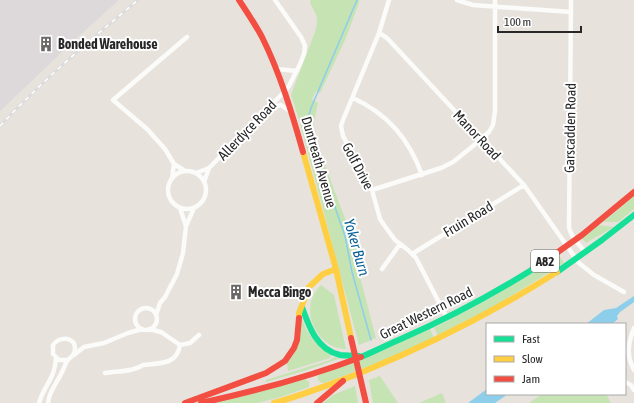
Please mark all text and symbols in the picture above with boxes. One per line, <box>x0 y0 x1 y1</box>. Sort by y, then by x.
scale bar <box>498 8 581 34</box>
text: 100 m <box>504 15 531 29</box>
building icon: Bonded Warehouse <box>37 35 55 53</box>
place label: Bonded Warehouse <box>58 36 158 52</box>
street label: Garscadden Road <box>561 83 579 173</box>
street label: Allerdyce Road <box>214 97 280 163</box>
street label: Manor Road <box>450 107 504 163</box>
street label: Duntreath Avenue <box>298 115 340 209</box>
street label: Golf Drive <box>339 140 377 192</box>
street label: Fruin Road <box>440 198 496 240</box>
water label: Yoker Burn <box>341 217 373 277</box>
road number: A82 <box>531 250 559 272</box>
building icon: Mecca Bingo <box>227 283 245 301</box>
place label: Mecca Bingo <box>248 284 312 300</box>
street label: Great Western Road <box>377 284 475 342</box>
legend <box>486 323 626 395</box>
text: Fast <box>522 332 540 346</box>
text: Slow <box>522 352 543 366</box>
text: Jam <box>522 372 540 386</box>

